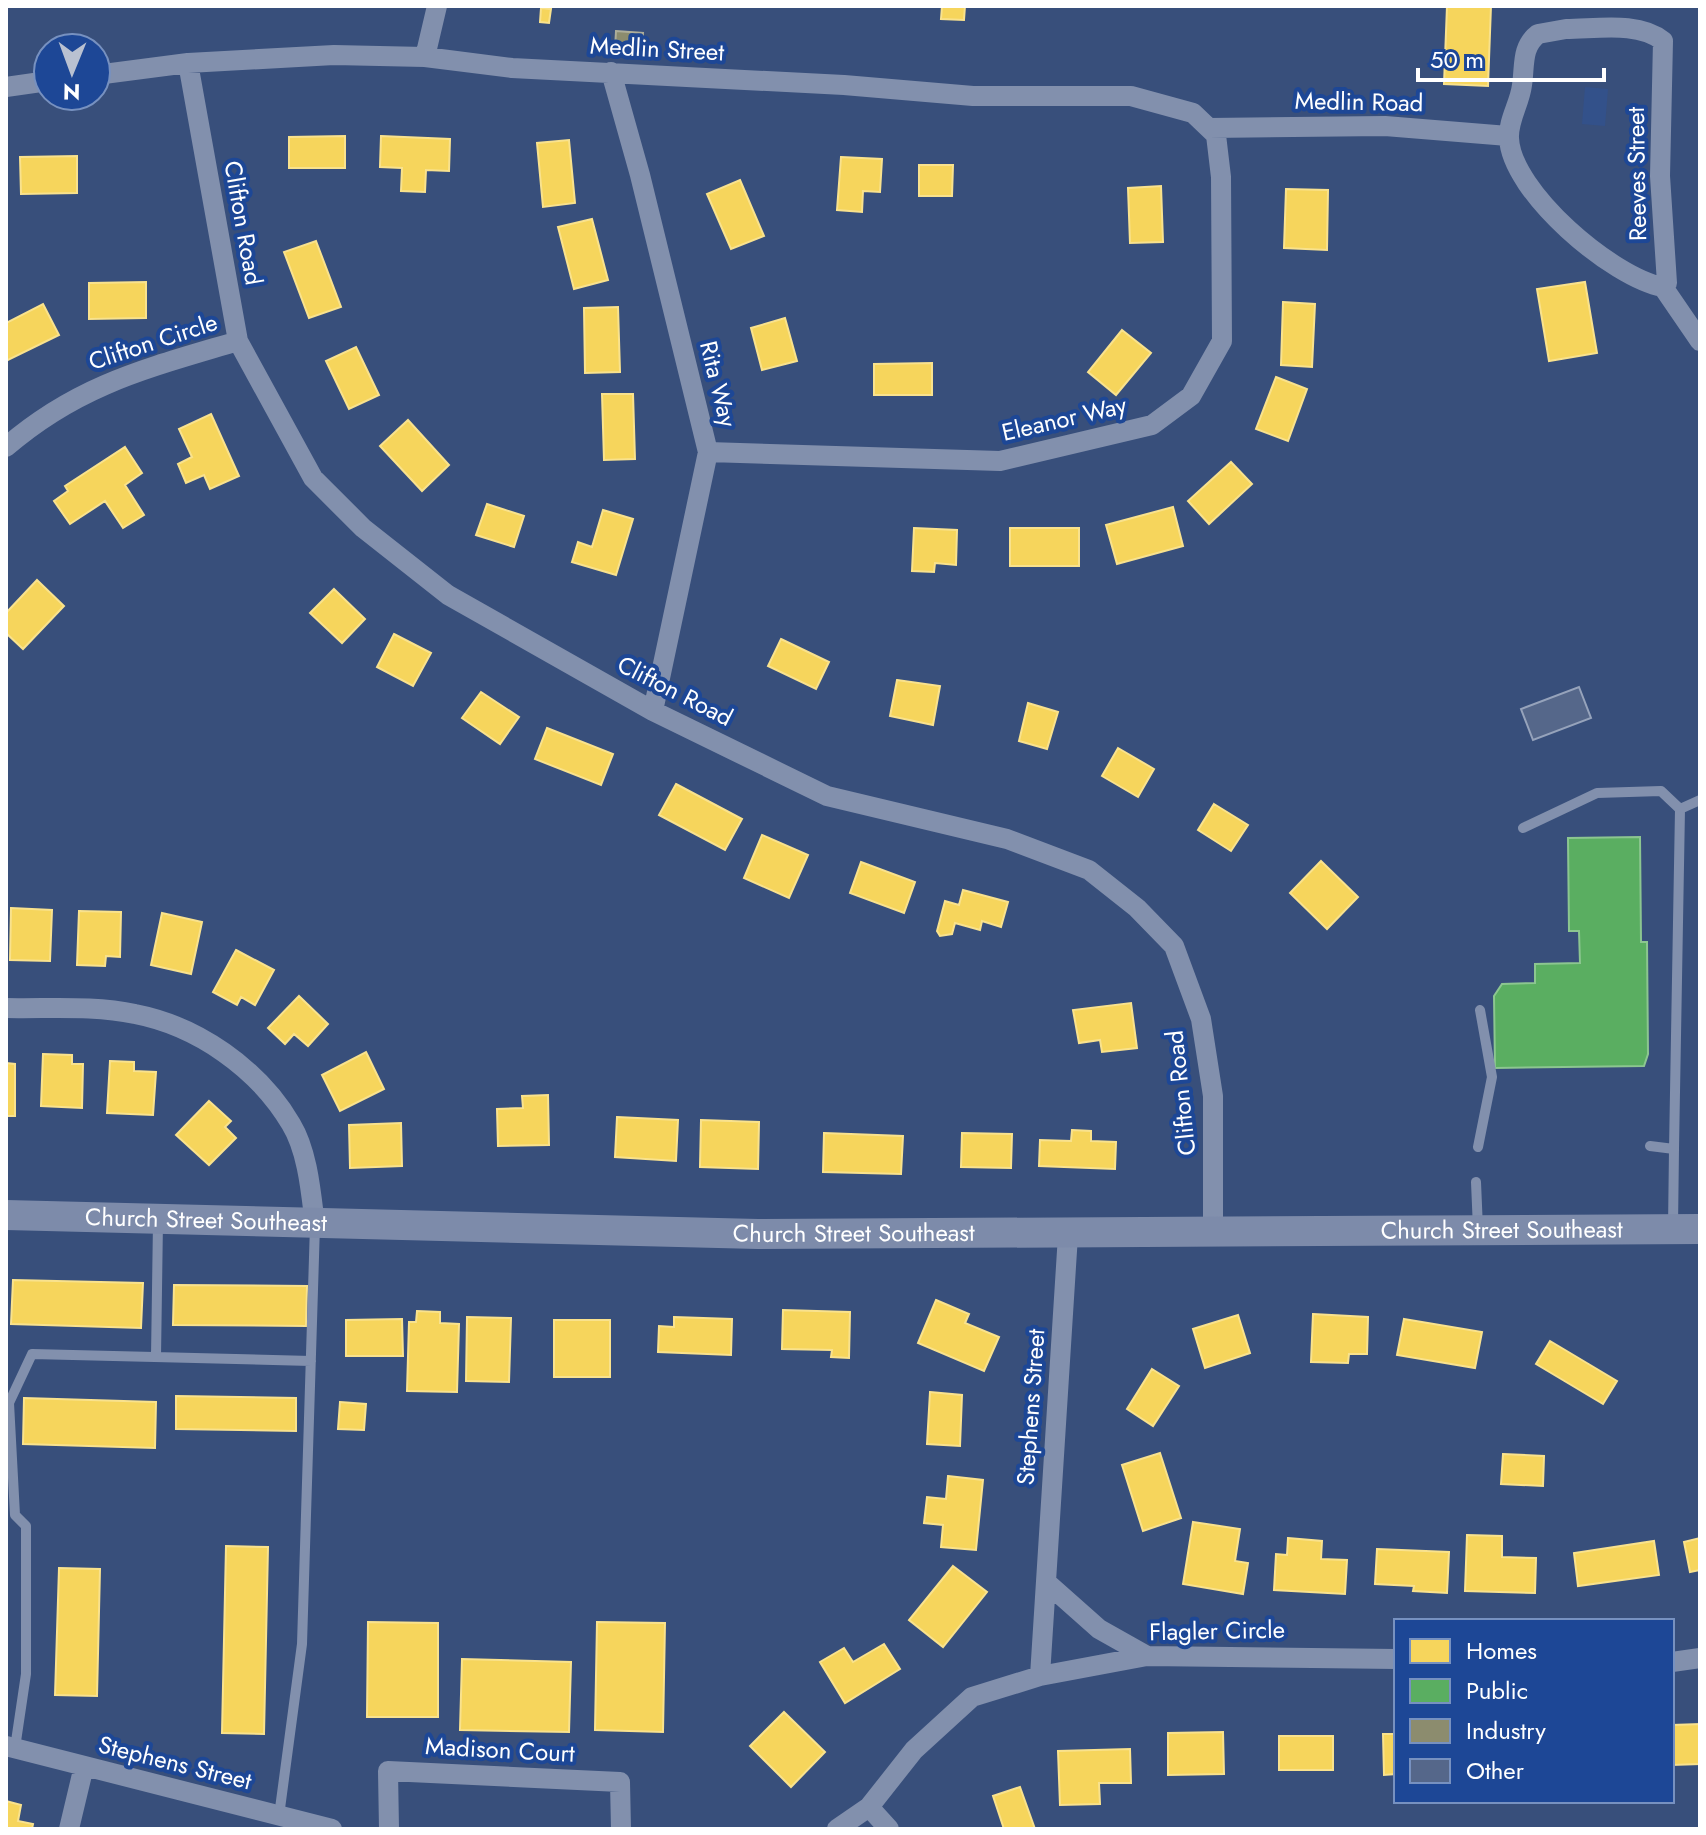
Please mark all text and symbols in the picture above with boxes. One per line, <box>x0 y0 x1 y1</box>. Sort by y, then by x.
street label: Medlin Street <box>589 28 725 70</box>
north arrow <box>32 32 112 112</box>
scale bar <box>1418 32 1604 82</box>
text: 50 m <box>1430 42 1484 77</box>
text: N <box>63 76 81 108</box>
street label: Medlin Road <box>1294 83 1424 120</box>
street label: Reeves Street <box>1618 106 1655 242</box>
street label: Clifton Road <box>215 158 272 288</box>
street label: Clifton Circle <box>84 304 222 379</box>
street label: Rita Way <box>691 337 746 431</box>
street label: Eleanor Way <box>998 387 1130 450</box>
street label: Clifton Road <box>611 646 739 735</box>
street label: Clifton Road <box>1157 1029 1204 1157</box>
street label: Church Street Southeast <box>85 1199 328 1240</box>
street label: Church Street Southeast <box>1381 1211 1623 1248</box>
street label: Church Street Southeast <box>732 1215 975 1251</box>
street label: Stephens Street <box>1008 1327 1053 1486</box>
street label: Flagler Circle <box>1149 1612 1285 1649</box>
legend <box>1394 1619 1674 1803</box>
text: Homes <box>1466 1633 1537 1668</box>
text: Public <box>1466 1673 1528 1708</box>
text: Industry <box>1466 1713 1546 1748</box>
street label: Stephens Street <box>95 1727 256 1799</box>
street label: Madison Court <box>424 1728 576 1771</box>
text: Other <box>1466 1753 1525 1788</box>

